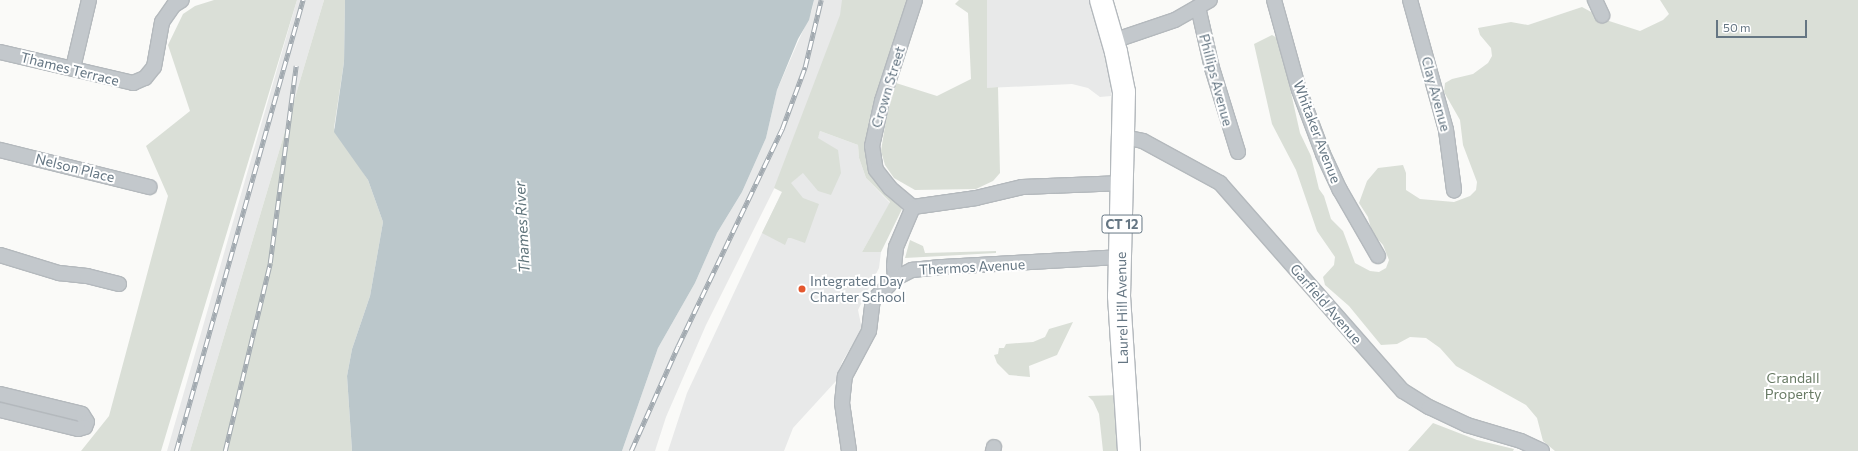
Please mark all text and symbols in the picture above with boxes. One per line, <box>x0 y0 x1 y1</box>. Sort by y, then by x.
scale bar <box>1718 12 1809 38</box>
text: 50 m <box>1723 20 1751 34</box>
street label: Phillips Avenue <box>1196 32 1236 128</box>
street label: Crown Street <box>868 44 908 130</box>
street label: Thames Terrace <box>19 49 121 89</box>
street label: Clay Avenue <box>1418 55 1454 133</box>
street label: Whitaker Avenue <box>1290 78 1344 186</box>
street label: Nelson Place <box>34 150 116 186</box>
water label: Thames River <box>511 181 533 273</box>
road number: CT 12 <box>1101 213 1143 235</box>
street label: Laurel Hill Avenue <box>1113 252 1131 364</box>
street label: Thermos Avenue <box>919 256 1025 278</box>
street label: Garfield Avenue <box>1287 260 1365 348</box>
place label: Integrated Day Charter School <box>810 273 905 306</box>
marker: Integrated Day Charter School <box>797 284 807 294</box>
park label: Crandall Property <box>1765 370 1821 402</box>

